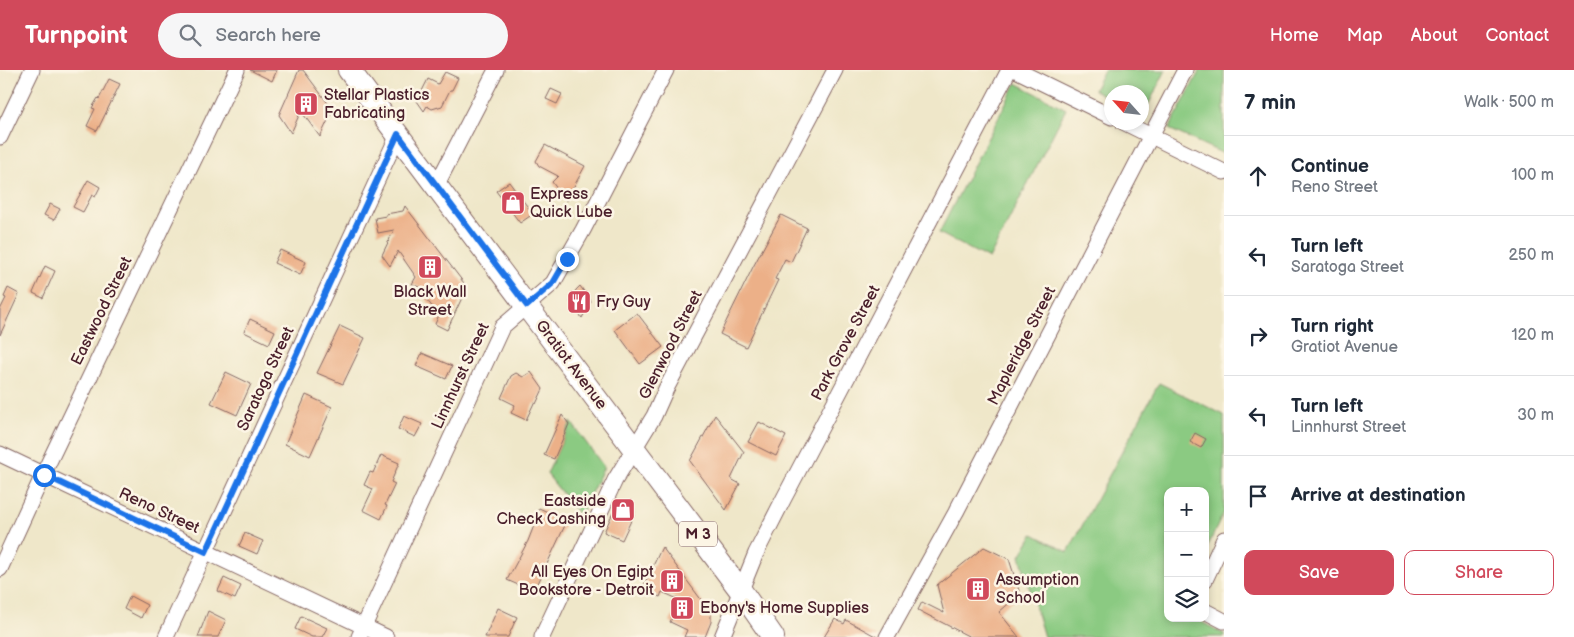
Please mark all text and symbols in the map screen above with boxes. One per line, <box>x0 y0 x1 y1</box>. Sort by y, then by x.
search box <box>158 13 508 58</box>
text: Turnpoint <box>25 21 128 50</box>
icon: search <box>176 21 204 49</box>
text: Search here <box>216 24 321 47</box>
text: Home <box>1270 25 1319 46</box>
text: Map <box>1347 25 1383 46</box>
text: About <box>1411 25 1458 46</box>
text: Contact <box>1486 25 1549 46</box>
north arrow <box>1104 85 1149 130</box>
place label: Stellar Plastics Fabricating <box>324 86 429 123</box>
text: 7 min <box>1244 90 1296 115</box>
building icon: Stellar Plastics Fabricating <box>293 91 319 117</box>
text: Walk · 500 m <box>1464 93 1554 112</box>
text: Continue <box>1291 155 1369 178</box>
icon: ahead <box>1244 162 1272 190</box>
text: 100 m <box>1511 166 1554 185</box>
text: Reno Street <box>1291 178 1378 197</box>
place label: Express Quick Lube <box>530 185 613 222</box>
shop icon: Express Quick Lube <box>500 190 526 216</box>
text: Turn left <box>1291 235 1363 258</box>
icon: left <box>1244 242 1272 270</box>
text: 250 m <box>1508 246 1554 265</box>
route end <box>556 248 579 271</box>
street label: Eastwood Street <box>68 254 137 368</box>
building icon: Black Wall Street <box>417 254 443 280</box>
text: Saratoga Street <box>1291 258 1404 277</box>
street label: Park Grove Street <box>808 282 884 404</box>
place label: Black Wall Street <box>393 283 467 320</box>
street label: Mapleridge Street <box>984 283 1060 408</box>
street label: Glenwood Street <box>635 287 707 403</box>
restaurant icon: Fry Guy <box>566 289 592 315</box>
place label: Fry Guy <box>596 293 652 312</box>
text: Turn right <box>1291 315 1374 338</box>
street label: Gratiot Avenue <box>531 317 611 414</box>
street label: Linnhurst Street <box>428 320 494 432</box>
icon: right <box>1244 322 1272 350</box>
street label: Saratoga Street <box>234 324 299 434</box>
text: 120 m <box>1511 326 1554 345</box>
text: Gratiot Avenue <box>1291 338 1398 357</box>
text: Turn left <box>1291 395 1363 418</box>
icon: left <box>1244 402 1272 430</box>
text: 30 m <box>1517 406 1554 425</box>
text: Linnhurst Street <box>1291 418 1406 437</box>
route start <box>33 464 56 487</box>
icon: arrive <box>1244 482 1272 510</box>
street label: Reno Street <box>116 484 202 538</box>
text: Arrive at destination <box>1291 484 1466 507</box>
map controls <box>1164 487 1209 622</box>
button: + <box>1164 487 1209 532</box>
place label: Eastside Check Cashing <box>496 492 607 529</box>
shop icon: Eastside Check Cashing <box>610 497 636 523</box>
road number: M 3 <box>679 522 717 546</box>
button: − <box>1164 532 1209 577</box>
button: Save <box>1244 550 1394 595</box>
button: Share <box>1404 550 1554 595</box>
place label: All Eyes On Egipt Bookstore - Detroit <box>518 563 654 600</box>
building icon: All Eyes On Egipt Bookstore - Detroit <box>659 568 685 594</box>
place label: Assumption School <box>996 571 1079 608</box>
building icon: Assumption School <box>965 576 991 602</box>
button: layers <box>1164 577 1209 622</box>
building icon: Ebony's Home Supplies <box>669 595 695 621</box>
place label: Ebony's Home Supplies <box>700 599 869 618</box>

